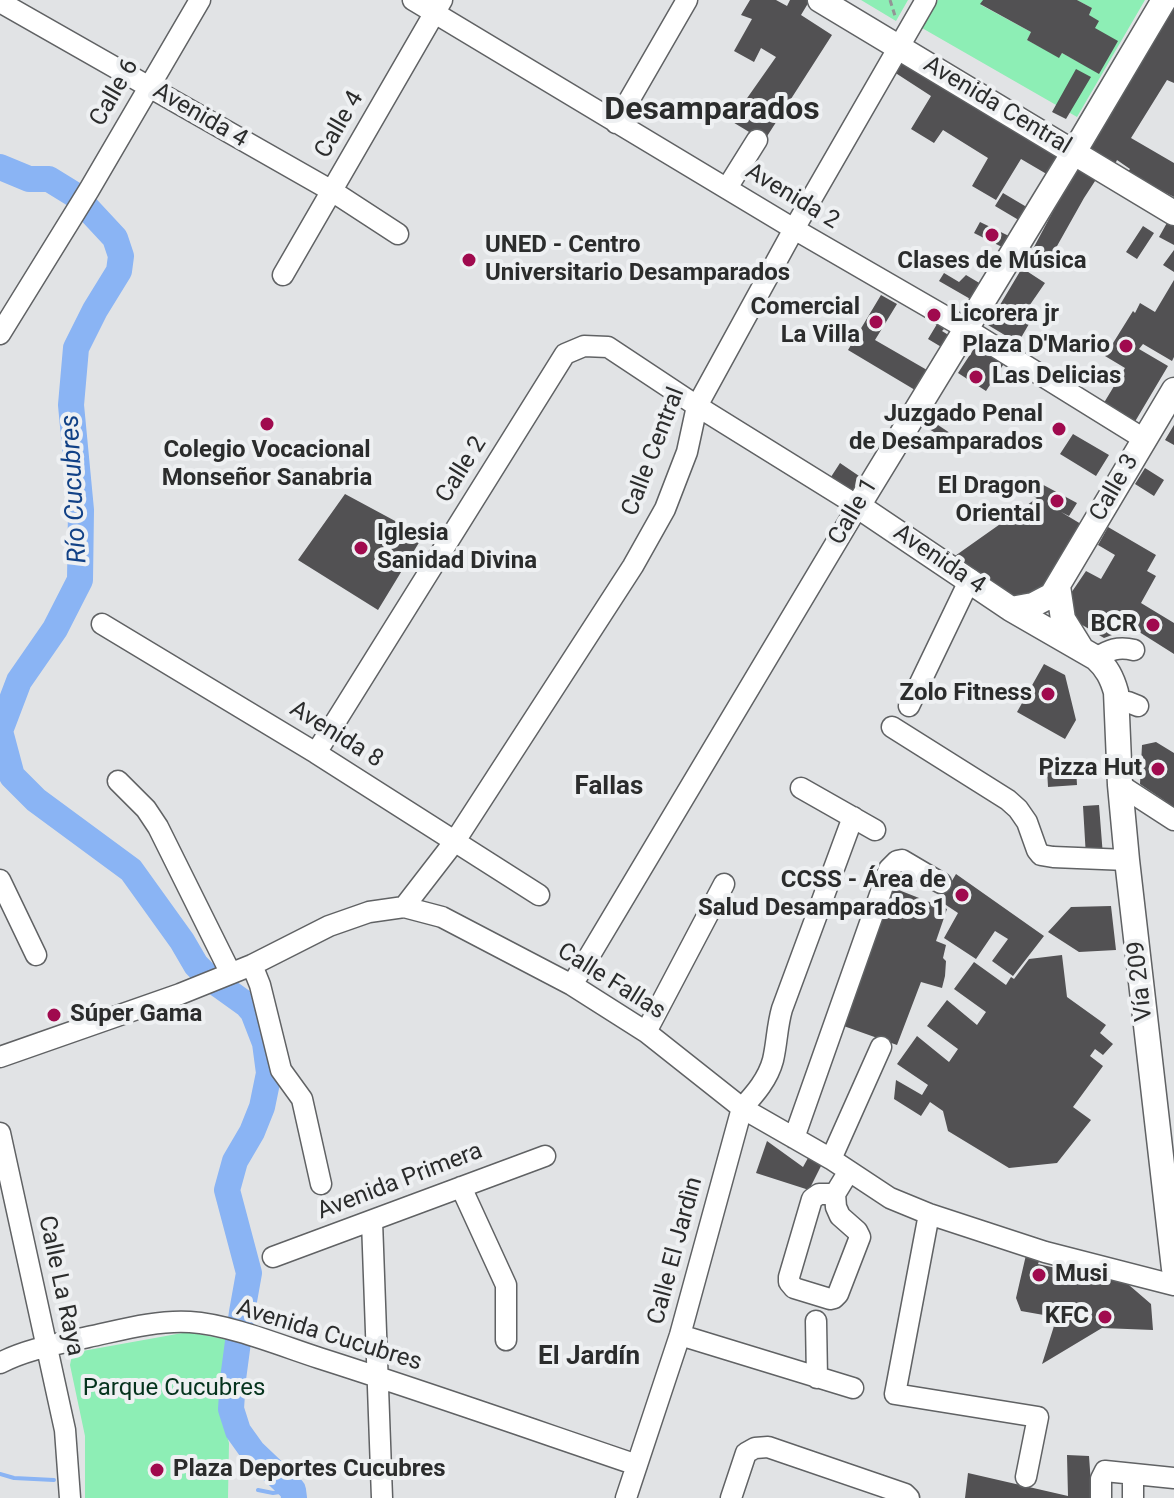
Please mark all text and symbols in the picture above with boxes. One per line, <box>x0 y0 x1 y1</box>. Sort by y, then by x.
street label: Avenida Central <box>918 51 1076 161</box>
street label: Calle 6 <box>84 54 146 132</box>
street label: Avenida 4 <box>148 77 252 155</box>
street label: Calle 4 <box>309 86 371 164</box>
district label: Desamparados <box>604 92 820 130</box>
street label: Avenida 2 <box>740 158 844 236</box>
marker: Clases de Música <box>983 226 1001 244</box>
place label: UNED - Centro Universitario Desamparados <box>485 232 790 288</box>
place label: Clases de Música <box>897 248 1087 276</box>
marker: UNED - Centro Universitario Desamparados <box>460 251 478 269</box>
place label: Comercial La Villa <box>750 294 860 350</box>
place label: Licorera jr <box>950 301 1059 329</box>
marker: Licorera jr <box>925 306 943 324</box>
marker: Comercial La Villa <box>867 313 885 331</box>
place label: Plaza D'Mario <box>962 332 1110 360</box>
marker: Plaza D'Mario <box>1117 337 1135 355</box>
place label: Las Delicias <box>992 363 1121 391</box>
marker: Las Delicias <box>967 368 985 386</box>
street label: Calle Central <box>616 384 692 520</box>
place label: Juzgado Penal de Desamparados <box>849 401 1043 457</box>
water label: Río Cucubres <box>56 414 94 564</box>
marker: Colegio Vocacional Monseñor Sanabria <box>258 415 276 433</box>
marker: Juzgado Penal de Desamparados <box>1050 420 1068 438</box>
street label: Calle 2 <box>431 432 493 508</box>
place label: Colegio Vocacional Monseñor Sanabria <box>162 437 372 493</box>
street label: Calle 3 <box>1084 449 1146 527</box>
place label: El Dragon Oriental <box>938 473 1041 529</box>
street label: Calle 1 <box>823 474 885 550</box>
marker: El Dragon Oriental <box>1048 492 1066 510</box>
street label: Avenida 4 <box>888 519 990 601</box>
place label: Iglesia Sanidad Divina <box>377 520 537 576</box>
marker: Iglesia Sanidad Divina <box>352 539 370 557</box>
place label: BCR <box>1091 611 1137 639</box>
marker: BCR <box>1144 616 1162 634</box>
place label: Zolo Fitness <box>900 680 1032 708</box>
marker: Zolo Fitness <box>1039 685 1057 703</box>
street label: Avenida 8 <box>284 695 388 775</box>
place label: Pizza Hut <box>1038 755 1142 783</box>
marker: Pizza Hut <box>1149 760 1167 778</box>
district label: Fallas <box>575 771 643 803</box>
place label: CCSS - Área de Salud Desamparados 1 <box>698 867 946 923</box>
marker: CCSS - Área de Salud Desamparados 1 <box>953 886 971 904</box>
street label: Calle Fallas <box>552 937 670 1027</box>
street label: Vía 209 <box>1122 939 1160 1023</box>
place label: Súper Gama <box>70 1001 202 1029</box>
marker: Súper Gama <box>45 1006 63 1024</box>
street label: Avenida Primera <box>313 1137 487 1227</box>
street label: Calle El Jardìn <box>642 1174 710 1328</box>
street label: Calle La Raya <box>31 1213 89 1359</box>
place label: Musi <box>1055 1261 1108 1289</box>
marker: Musi <box>1030 1266 1048 1284</box>
street label: Avenida Cucubres <box>233 1294 425 1378</box>
place label: KFC <box>1045 1303 1089 1331</box>
marker: KFC <box>1096 1308 1114 1326</box>
district label: El Jardín <box>538 1341 640 1373</box>
park label: Parque Cucubres <box>83 1375 265 1403</box>
place label: Plaza Deportes Cucubres <box>173 1456 445 1484</box>
marker: Plaza Deportes Cucubres <box>148 1461 166 1479</box>

